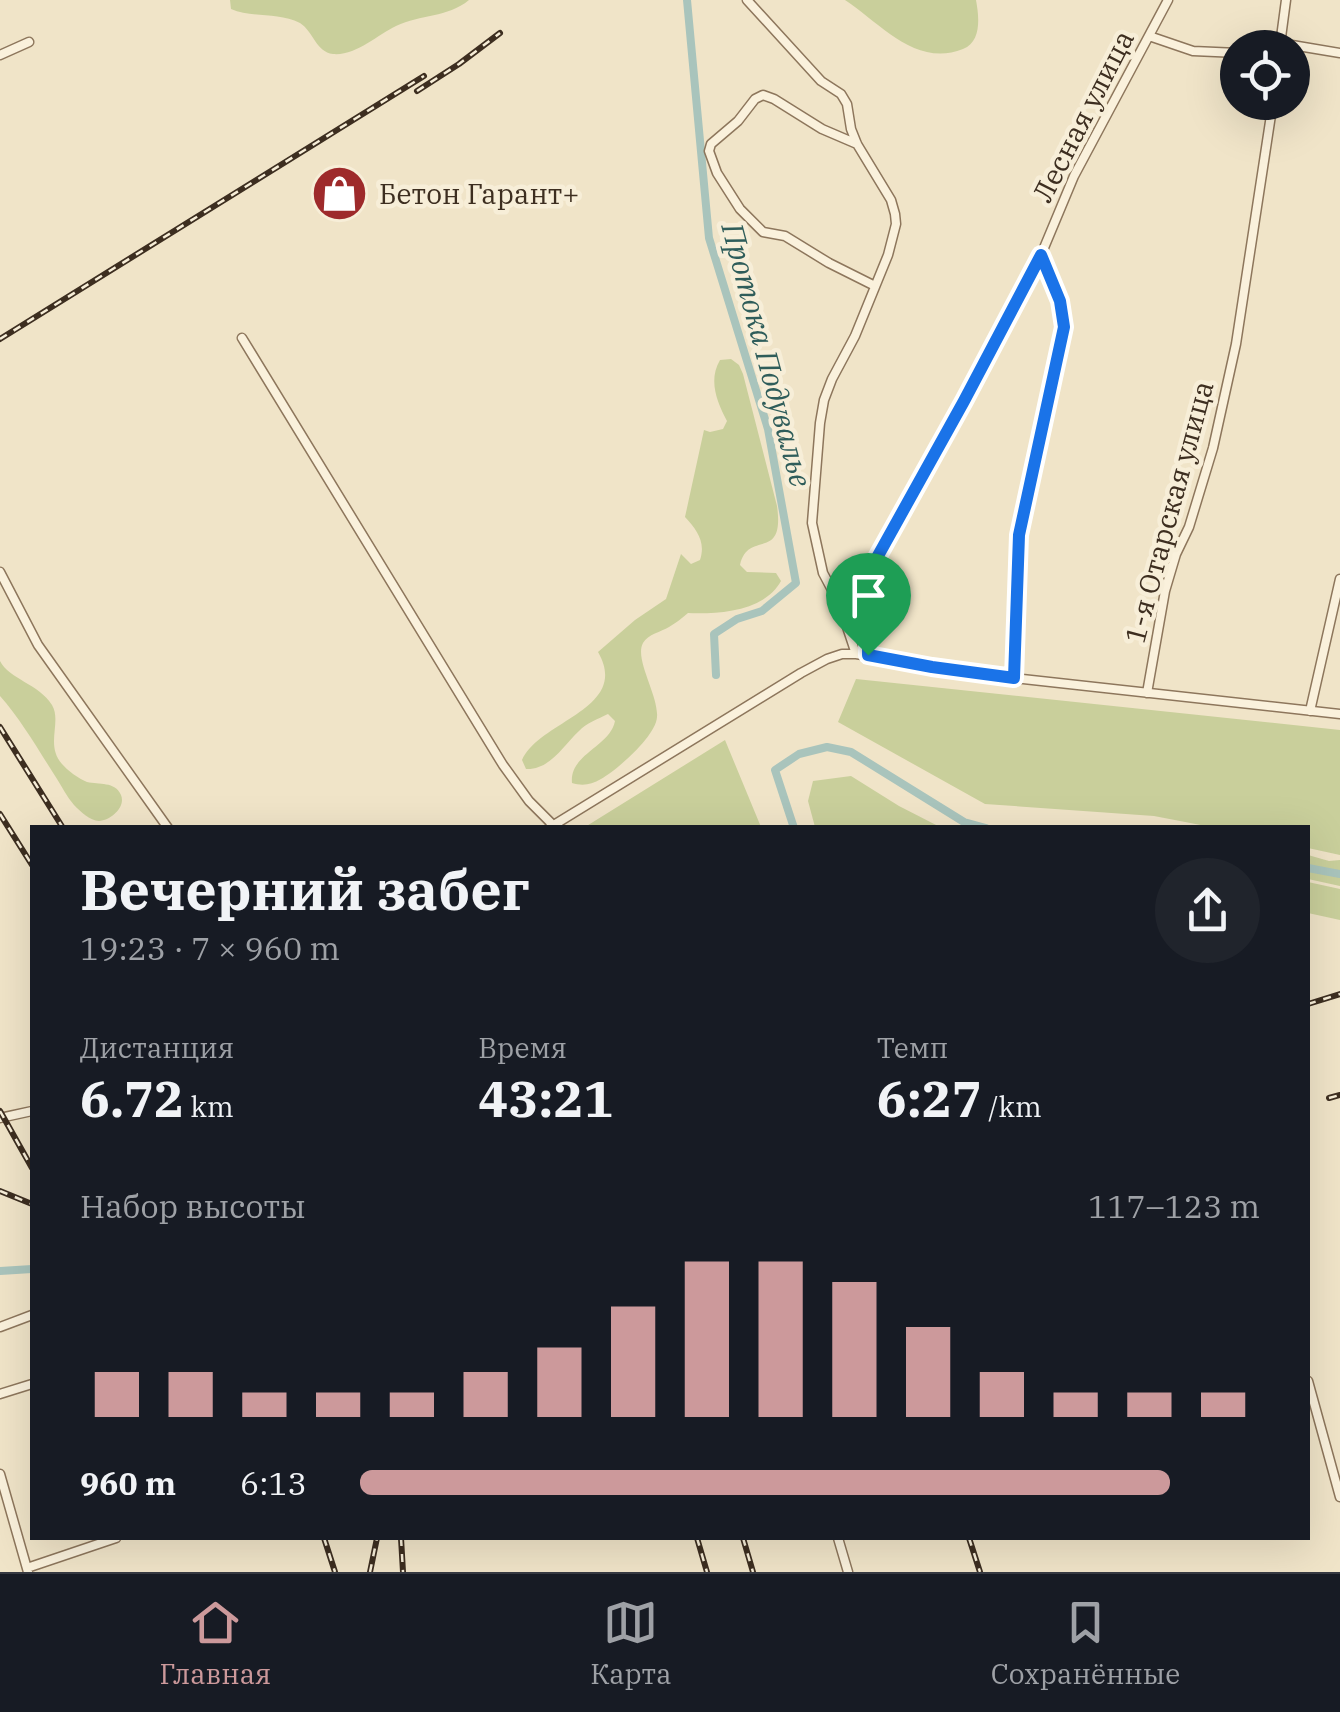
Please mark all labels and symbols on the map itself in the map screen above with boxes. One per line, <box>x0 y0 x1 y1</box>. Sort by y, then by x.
street label: Лесная улица <box>1023 24 1142 208</box>
shop icon: Бетон Гарант+ <box>310 164 370 224</box>
place label: Бетон Гарант+ <box>379 175 579 212</box>
water label: Протока Подувалье <box>713 217 821 491</box>
street label: 1-я Отарская улица <box>1116 377 1221 647</box>
pin <box>826 553 911 656</box>

